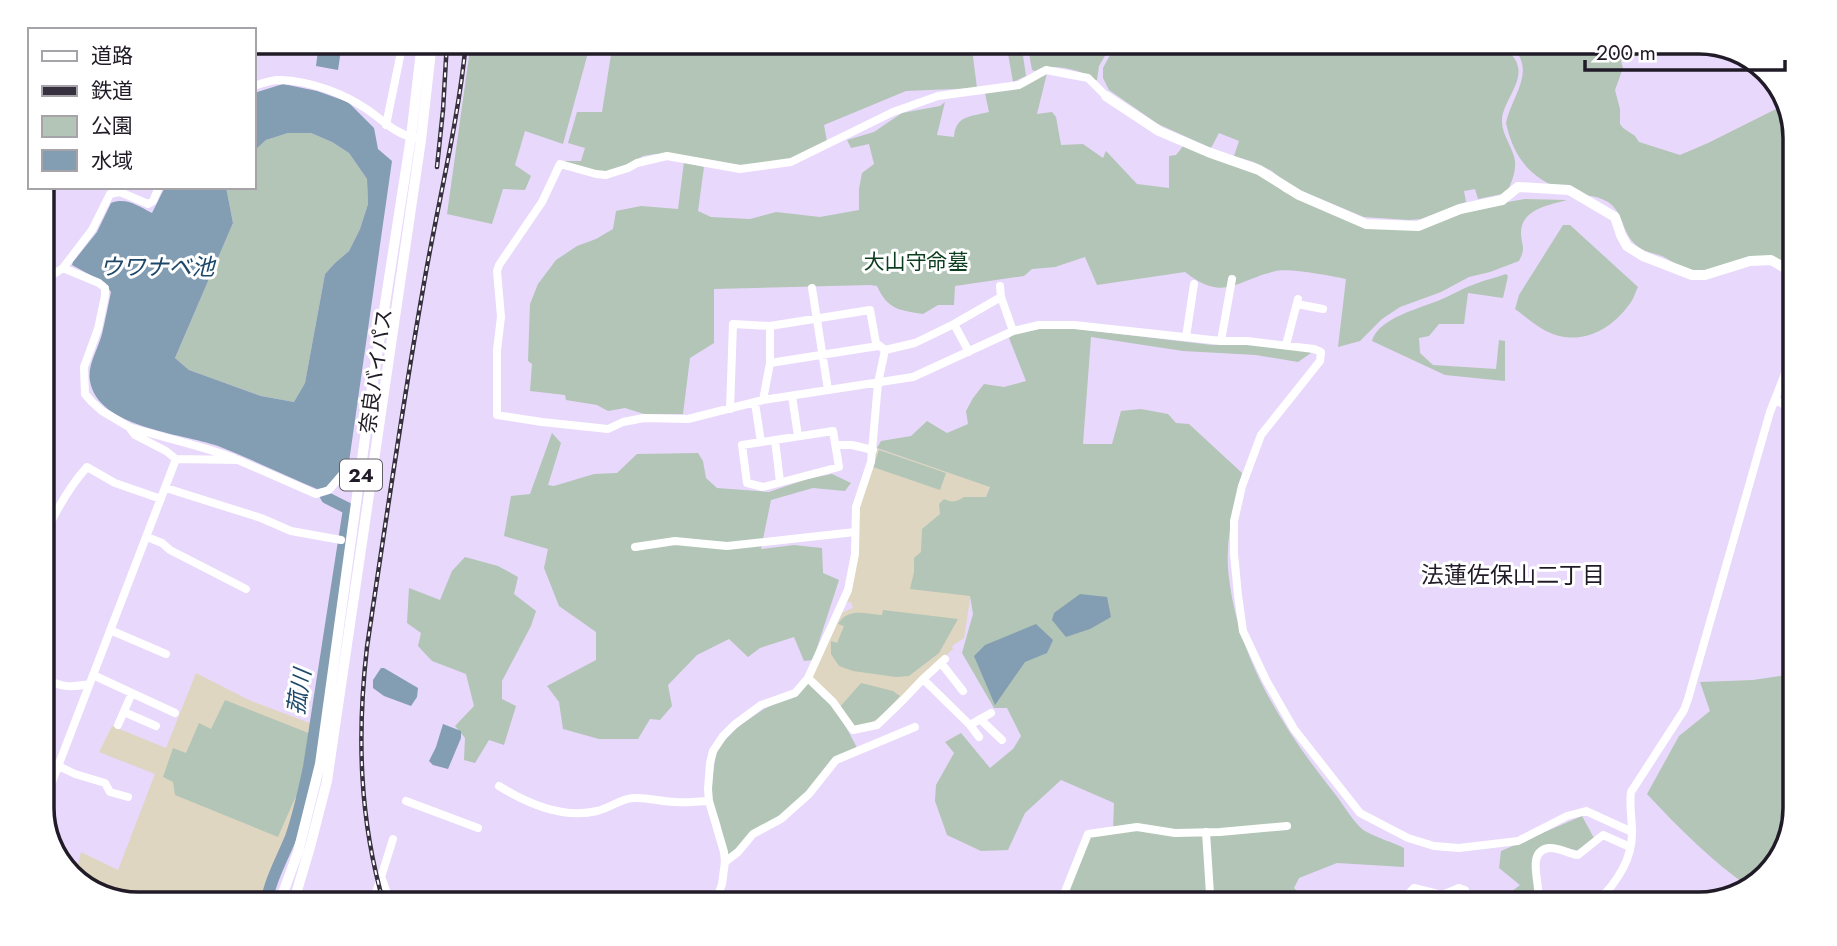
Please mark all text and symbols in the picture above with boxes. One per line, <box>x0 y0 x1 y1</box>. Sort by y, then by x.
legend <box>28 28 256 189</box>
scale bar <box>1585 28 1784 72</box>
text: 200 m <box>1596 38 1656 68</box>
text: 道路 <box>91 41 133 71</box>
text: 鉄道 <box>91 76 133 106</box>
text: 公園 <box>91 111 133 141</box>
text: 水域 <box>91 146 133 176</box>
park label: 大山守命墓 <box>864 247 969 277</box>
water label: ウワナベ池 <box>100 250 217 284</box>
street label: 奈良バイパス <box>352 307 400 435</box>
road number: 24 <box>340 460 382 490</box>
district label: 法蓮佐保山二丁目 <box>1421 558 1605 592</box>
water label: 菰川 <box>279 664 320 717</box>

